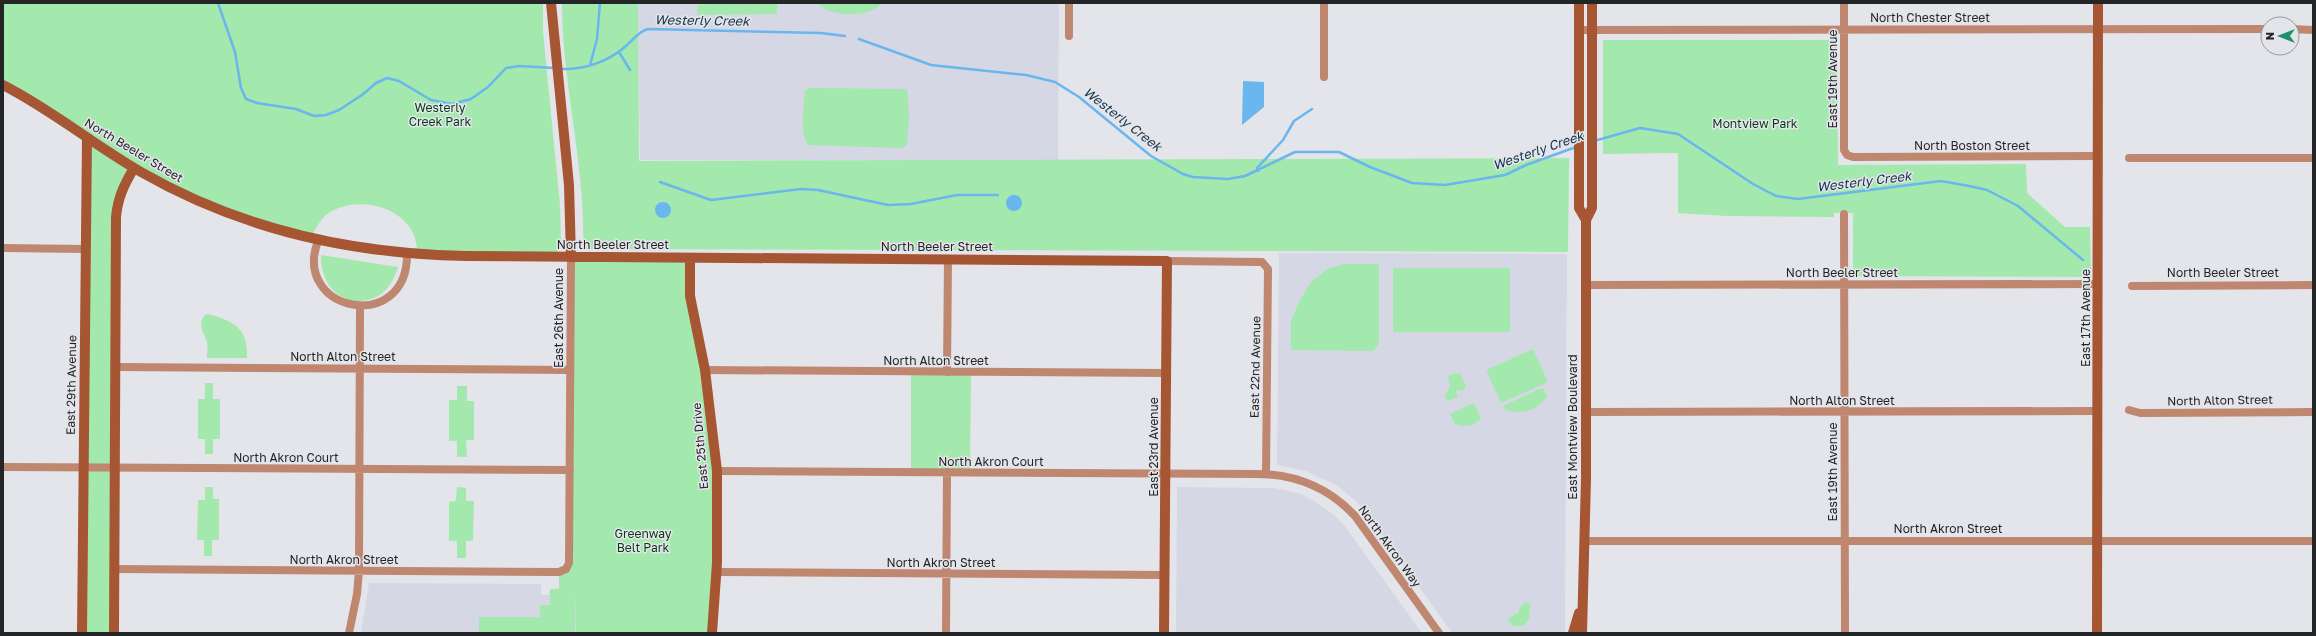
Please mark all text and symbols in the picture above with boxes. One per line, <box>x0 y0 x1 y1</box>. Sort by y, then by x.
street label: North Chester Street <box>1870 10 1990 25</box>
water label: Westerly Creek <box>654 11 751 29</box>
north arrow <box>2260 16 2300 56</box>
street label: East 19th Avenue <box>1825 30 1840 128</box>
text: N <box>2263 32 2276 40</box>
water label: Westerly Creek <box>1081 84 1167 156</box>
park label: Westerly Creek Park <box>409 100 471 129</box>
street label: North Beeler Street <box>82 115 186 185</box>
park label: Montview Park <box>1712 116 1798 131</box>
water label: Westerly Creek <box>1491 126 1587 173</box>
street label: North Boston Street <box>1914 138 2030 153</box>
water label: Westerly Creek <box>1816 167 1914 195</box>
street label: North Beeler Street <box>557 237 669 252</box>
street label: North Beeler Street <box>881 239 993 254</box>
street label: North Beeler Street <box>1786 265 1898 280</box>
street label: North Beeler Street <box>2167 265 2279 280</box>
street label: East 26th Avenue <box>551 268 566 368</box>
street label: East 17th Avenue <box>2078 269 2093 367</box>
street label: East 22nd Avenue <box>1247 316 1263 418</box>
street label: East 29th Avenue <box>63 335 79 435</box>
street label: North Alton Street <box>290 349 396 364</box>
street label: North Alton Street <box>883 353 989 368</box>
street label: East Montview Boulevard <box>1565 354 1580 500</box>
street label: North Alton Street <box>2167 392 2273 408</box>
street label: North Alton Street <box>1789 393 1895 408</box>
street label: East 23rd Avenue <box>1146 397 1161 497</box>
street label: East 25th Drive <box>689 402 711 490</box>
street label: East 19th Avenue <box>1825 423 1840 521</box>
street label: North Akron Court <box>233 450 339 465</box>
street label: North Akron Court <box>938 454 1044 469</box>
street label: North Akron Way <box>1355 502 1425 590</box>
street label: North Akron Street <box>1894 521 2003 536</box>
park label: Greenway Belt Park <box>615 526 672 555</box>
street label: North Akron Street <box>290 552 399 567</box>
street label: North Akron Street <box>887 555 996 570</box>

